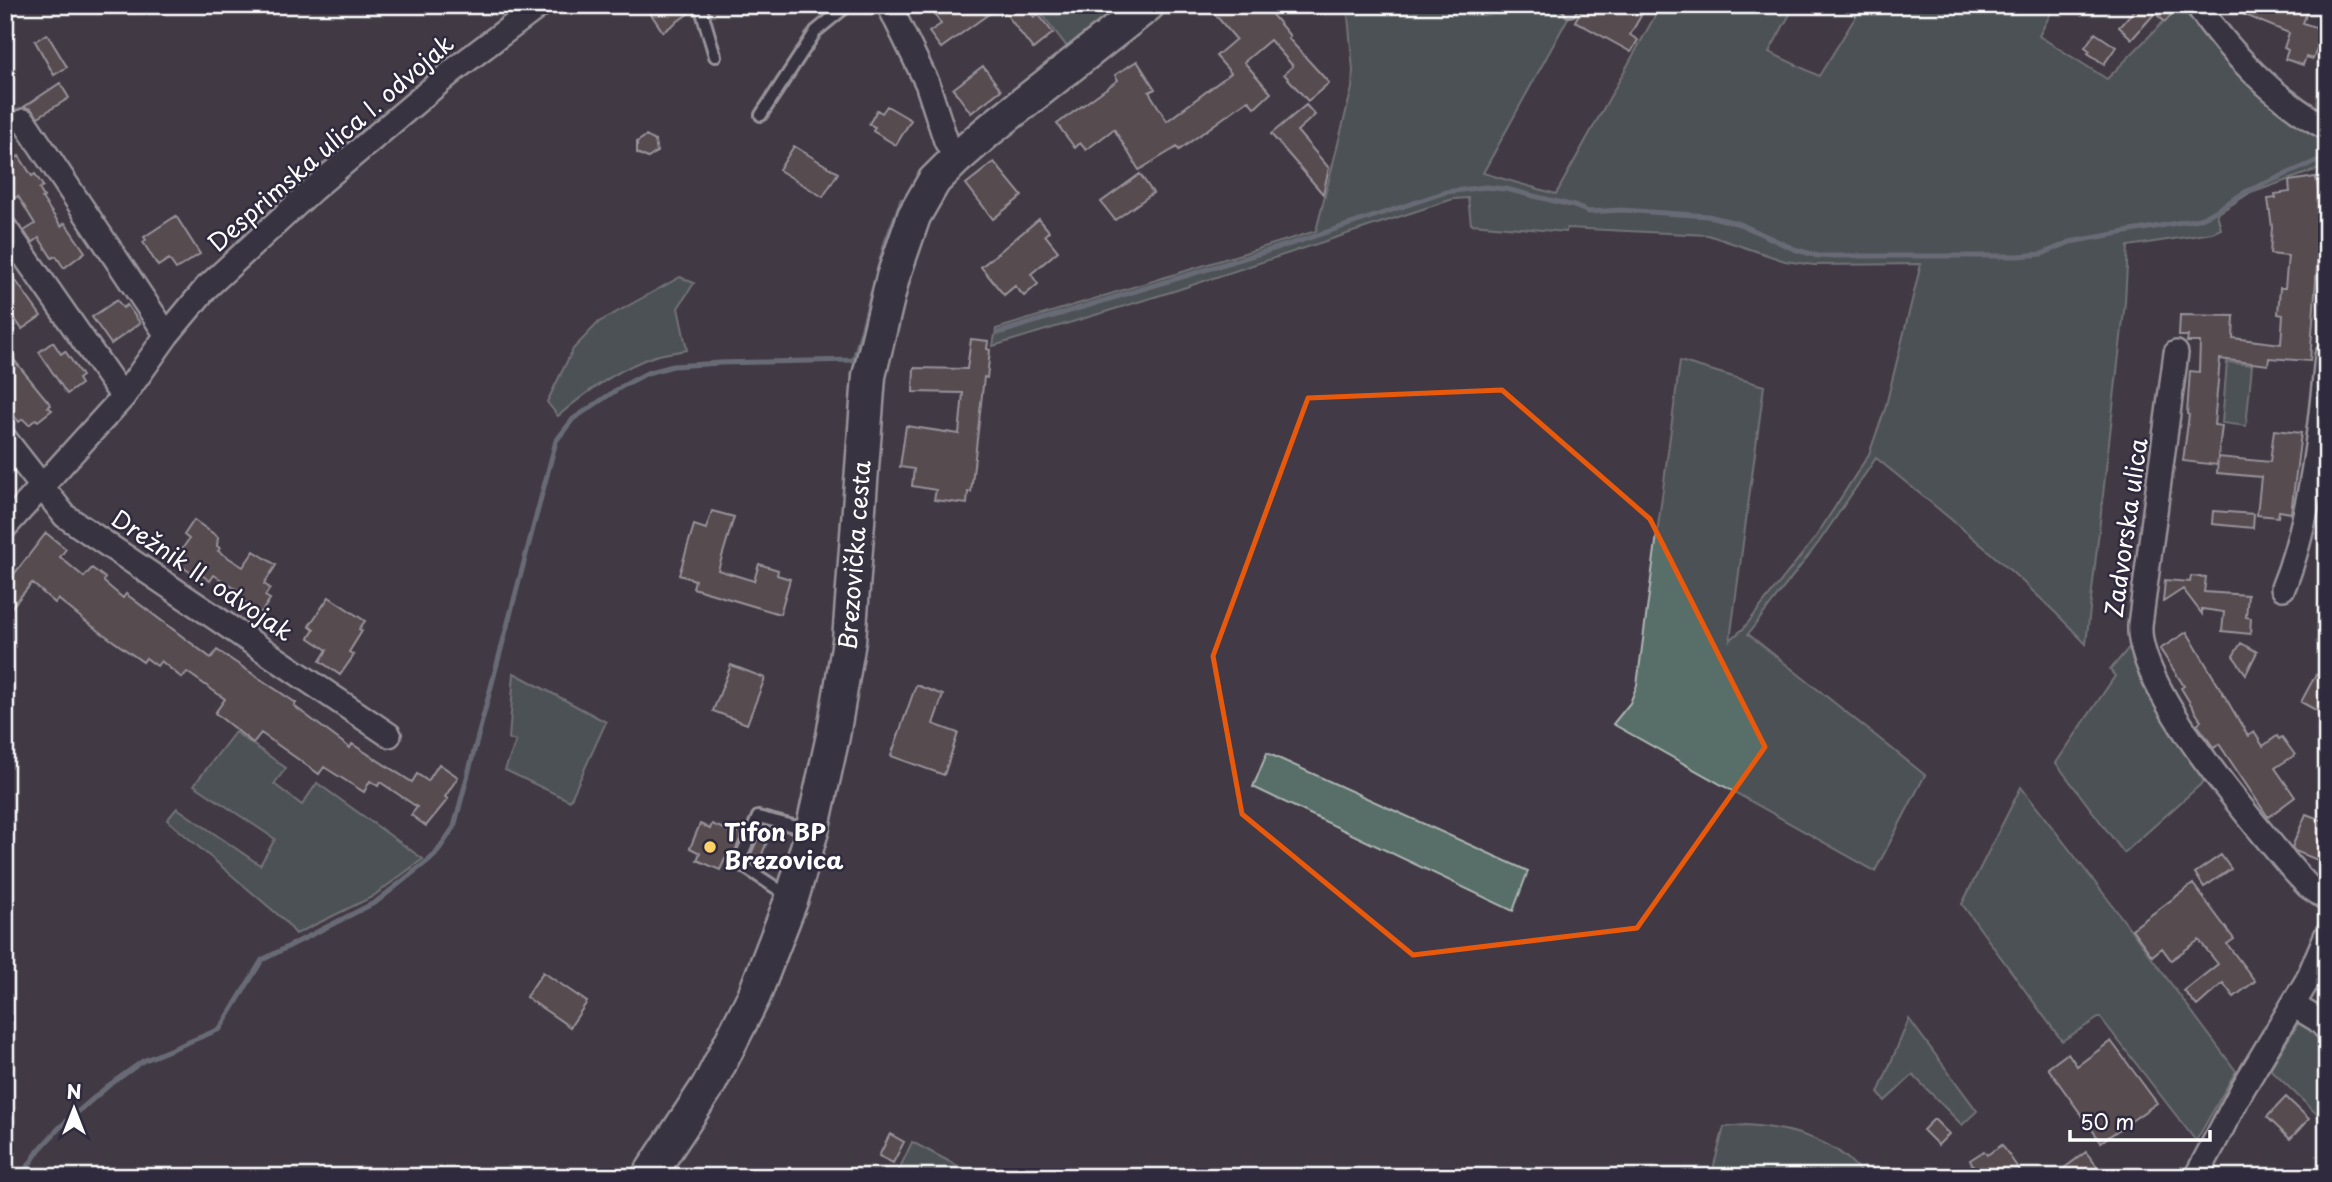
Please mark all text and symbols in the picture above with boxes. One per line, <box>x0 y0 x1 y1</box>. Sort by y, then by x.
street label: Desprimska ulica I. odvojak <box>199 25 461 260</box>
street label: Zadvorska ulica <box>2095 436 2155 620</box>
street label: Brezovička cesta <box>828 459 879 652</box>
street label: Drežnik II. odvojak <box>105 500 301 649</box>
place label: Tifon BP Brezovica <box>724 813 843 877</box>
marker: Tifon BP Brezovica <box>702 839 718 855</box>
north arrow <box>38 1074 108 1144</box>
text: N <box>66 1077 82 1105</box>
scale bar <box>2070 1098 2210 1142</box>
text: 50 m <box>2080 1105 2134 1137</box>

